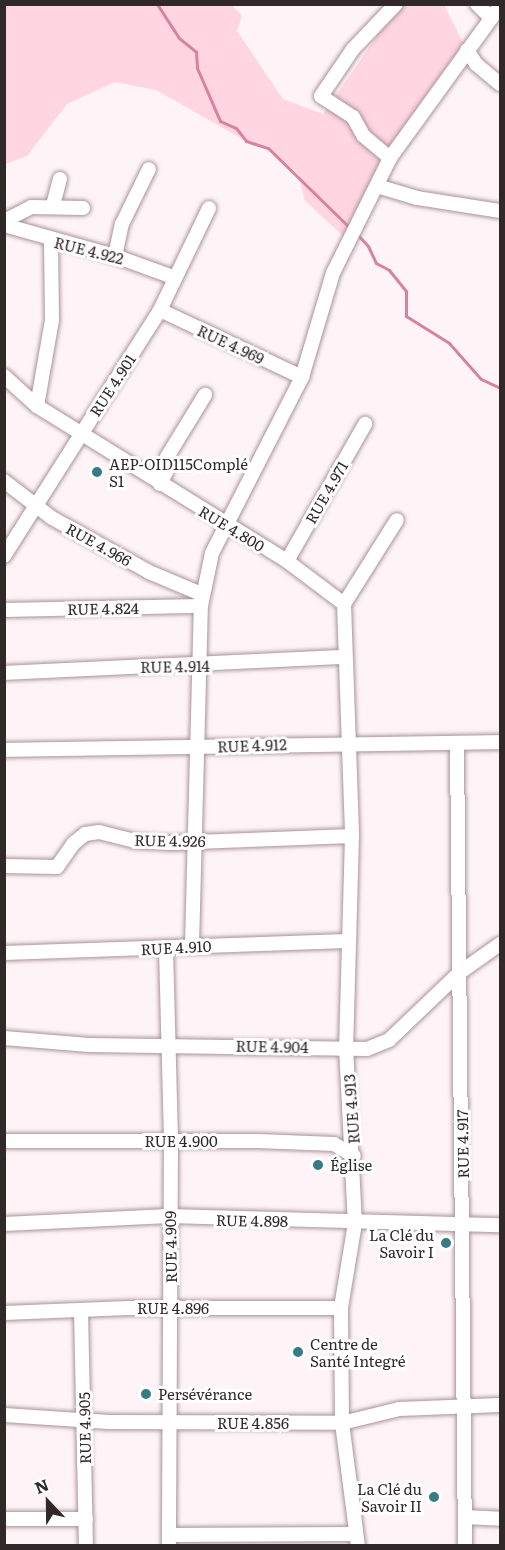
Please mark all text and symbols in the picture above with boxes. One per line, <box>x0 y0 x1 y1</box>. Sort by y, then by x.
street label: RUE 4.922 <box>52 233 126 267</box>
street label: RUE 4.969 <box>195 321 267 367</box>
street label: RUE 4.901 <box>85 351 139 419</box>
place label: AEP-OID115Complé S1 <box>109 454 248 489</box>
street label: RUE 4.971 <box>301 457 351 527</box>
marker: AEP-OID115Complé S1 <box>90 465 104 479</box>
street label: RUE 4.800 <box>196 501 268 555</box>
street label: RUE 4.966 <box>63 519 135 569</box>
street label: RUE 4.824 <box>67 598 139 618</box>
street label: RUE 4.914 <box>140 656 210 676</box>
street label: RUE 4.912 <box>217 735 287 755</box>
street label: RUE 4.926 <box>134 830 206 850</box>
street label: RUE 4.910 <box>140 936 212 958</box>
street label: RUE 4.904 <box>235 1036 309 1056</box>
street label: RUE 4.913 <box>340 1073 362 1145</box>
street label: RUE 4.917 <box>452 1109 472 1179</box>
street label: RUE 4.900 <box>144 1132 218 1150</box>
place label: Église <box>330 1156 372 1174</box>
marker: Église <box>311 1158 325 1172</box>
street label: RUE 4.898 <box>216 1210 288 1230</box>
street label: RUE 4.909 <box>160 1211 180 1283</box>
place label: La Clé du Savoir I <box>369 1225 434 1260</box>
marker: La Clé du Savoir I <box>439 1236 453 1250</box>
street label: RUE 4.896 <box>137 1299 209 1317</box>
place label: Centre de Santé Integré <box>310 1334 405 1369</box>
marker: Centre de Santé Integré <box>291 1345 305 1359</box>
place label: Persévérance <box>158 1385 252 1403</box>
marker: Persévérance <box>139 1387 153 1401</box>
street label: RUE 4.905 <box>74 1392 94 1464</box>
street label: RUE 4.856 <box>217 1414 289 1432</box>
north arrow <box>18 1472 78 1532</box>
text: N <box>31 1472 52 1499</box>
place label: La Clé du Savoir II <box>357 1479 422 1514</box>
marker: La Clé du Savoir II <box>427 1490 441 1504</box>

